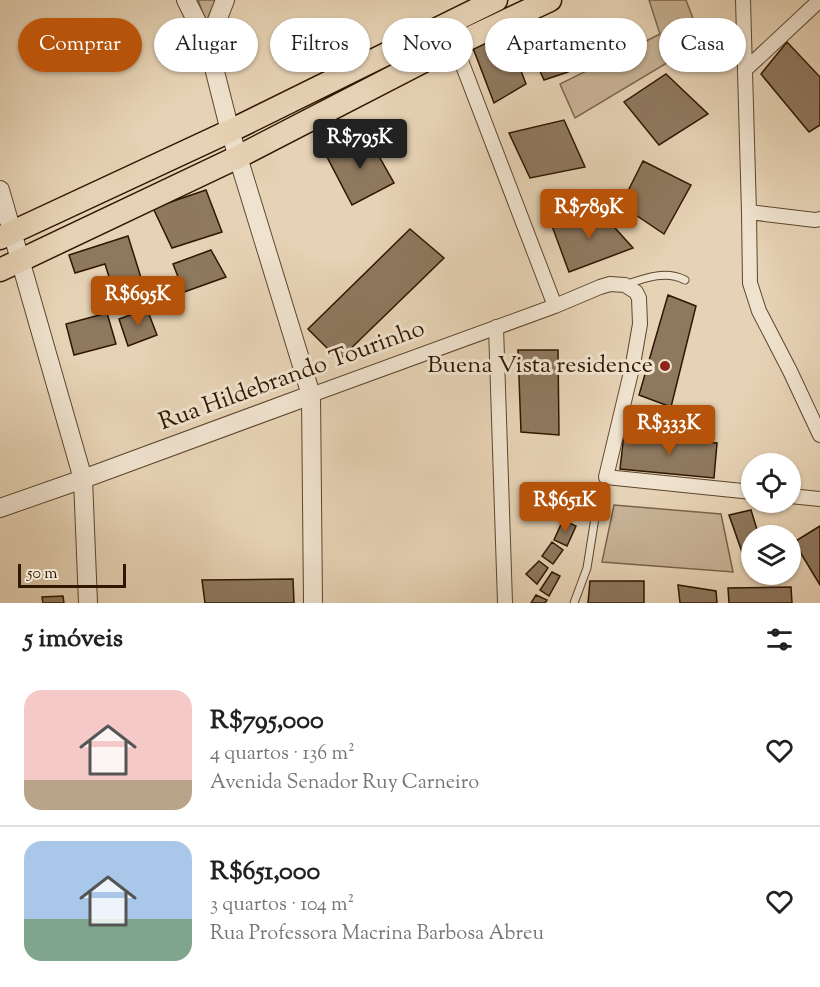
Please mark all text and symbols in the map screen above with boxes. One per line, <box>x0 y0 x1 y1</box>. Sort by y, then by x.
chip: Comprar <box>18 18 142 72</box>
chip: Alugar <box>154 18 258 72</box>
chip: Filtros <box>270 18 370 72</box>
chip: Novo <box>382 18 473 72</box>
chip: Apartamento <box>485 18 647 72</box>
chip: Casa <box>659 18 746 72</box>
pin: R$795K <box>311 119 409 170</box>
text: R$795K <box>327 124 393 153</box>
pin: R$789K <box>540 189 638 240</box>
text: R$789K <box>554 194 624 223</box>
pin: R$695K <box>89 276 187 327</box>
text: R$695K <box>105 281 171 310</box>
street label: Rua Hildebrando Tourinho <box>154 312 430 440</box>
place label: Buena Vista residence <box>427 349 653 383</box>
marker: Buena Vista residence <box>658 359 672 373</box>
pin: R$333K <box>620 405 718 456</box>
text: R$333K <box>637 410 701 439</box>
map controls <box>741 453 801 585</box>
button: locate <box>741 453 801 513</box>
pin: R$651K <box>516 482 614 533</box>
text: R$651K <box>533 487 597 516</box>
button: layers <box>741 525 801 585</box>
scale bar <box>18 561 126 588</box>
text: 50 m <box>27 563 58 586</box>
text: 5 imóveis <box>24 621 123 658</box>
icon: filters <box>763 623 796 656</box>
text: R$795,000 <box>210 703 324 740</box>
icon: home <box>72 714 144 786</box>
icon: heart <box>763 734 796 767</box>
text: 4 quartos · 136 m² <box>210 740 355 769</box>
text: Avenida Senador Ruy Carneiro <box>210 769 479 798</box>
text: R$651,000 <box>210 854 320 891</box>
icon: home <box>72 865 144 937</box>
icon: heart <box>763 885 796 918</box>
text: 3 quartos · 104 m² <box>210 891 354 920</box>
text: Rua Professora Macrina Barbosa Abreu <box>210 920 544 949</box>

